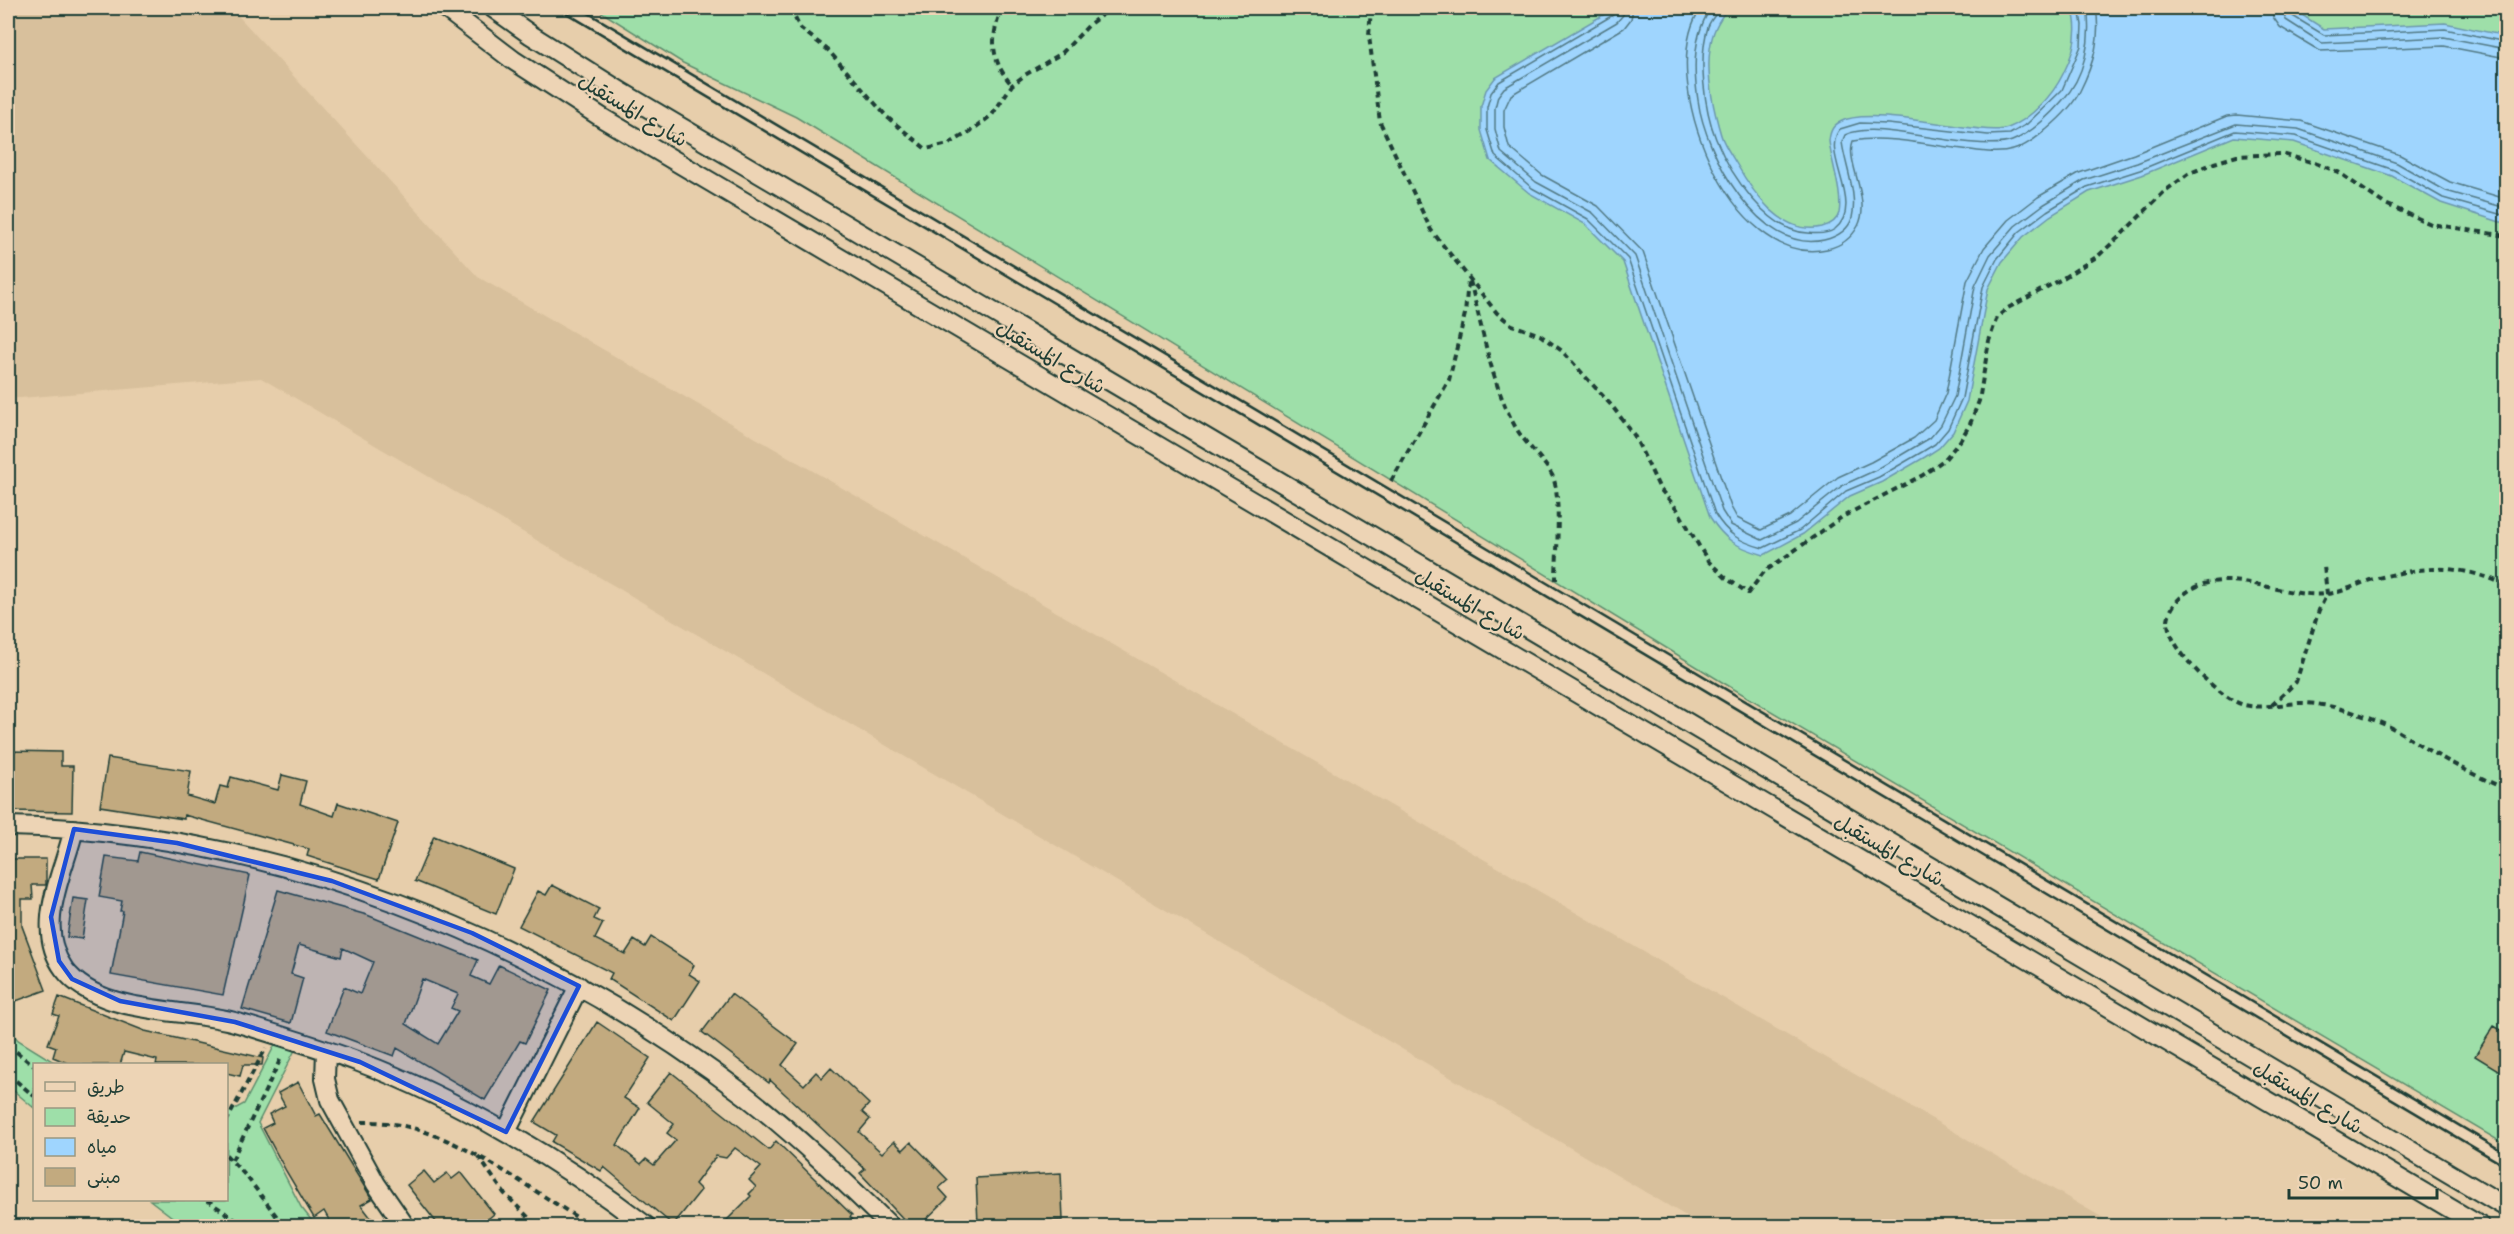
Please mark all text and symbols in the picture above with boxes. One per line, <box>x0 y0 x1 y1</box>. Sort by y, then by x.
street label: شارع المُستقبل <box>572 66 693 155</box>
street label: شارع المُستقبل <box>990 313 1111 402</box>
street label: شارع المُستقبل <box>1409 561 1530 648</box>
street label: شارع المُستقبل <box>1828 807 1949 894</box>
street label: شارع المُستقبل <box>2247 1053 2368 1142</box>
legend <box>33 1063 228 1201</box>
text: طريق <box>87 1075 125 1099</box>
text: حديقة <box>87 1105 131 1129</box>
text: مياه <box>87 1135 117 1159</box>
scale bar <box>2289 1162 2438 1200</box>
text: مبنى <box>87 1165 121 1189</box>
text: 50 m <box>2298 1171 2343 1195</box>

